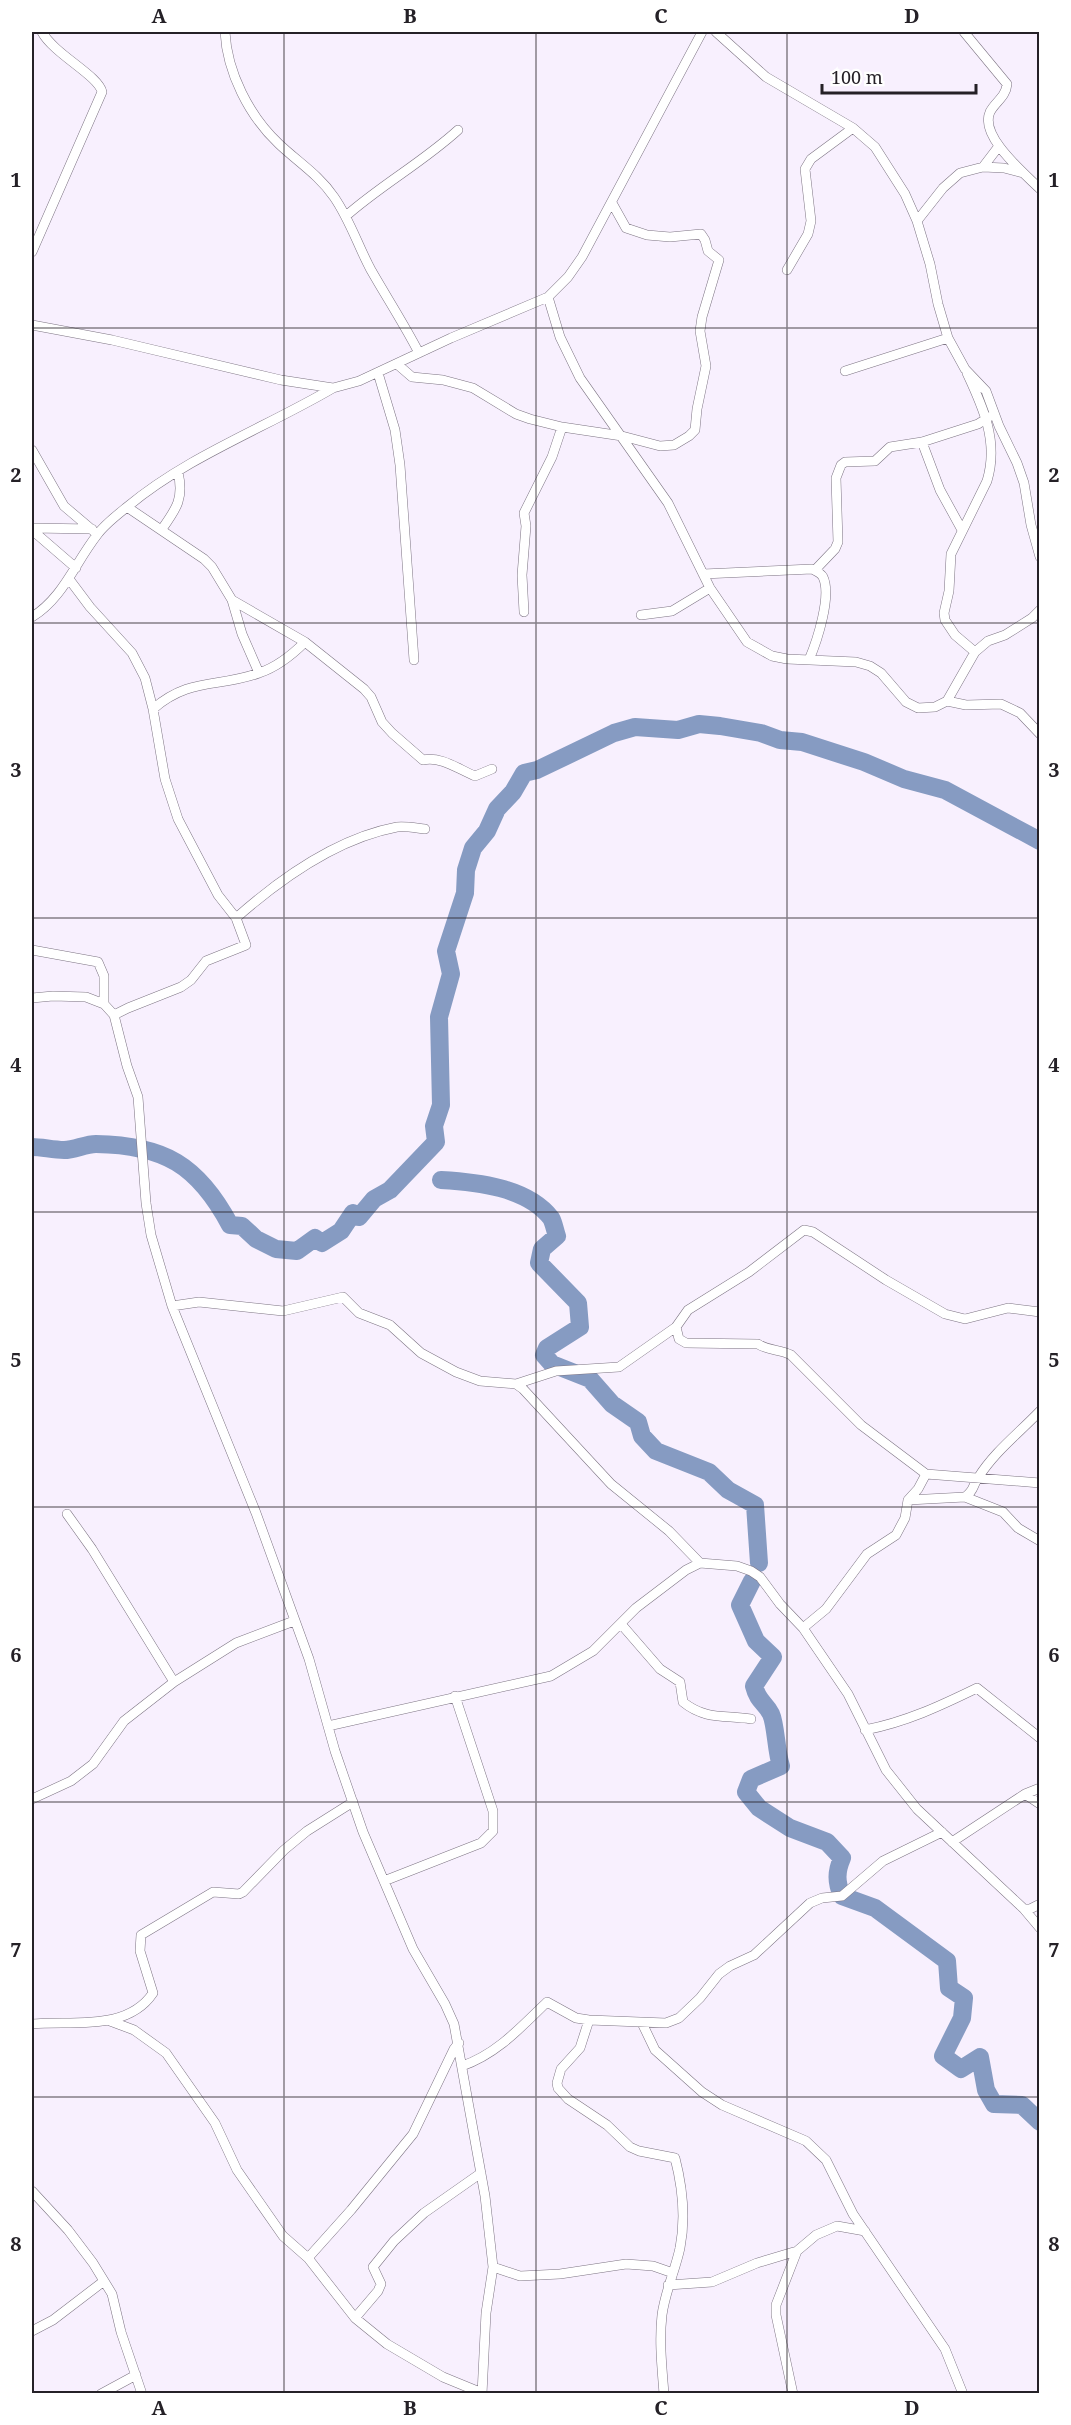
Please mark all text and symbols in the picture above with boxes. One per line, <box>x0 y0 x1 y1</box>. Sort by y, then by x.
text: A <box>151 2 167 29</box>
text: B <box>403 2 417 29</box>
text: C <box>654 2 668 29</box>
text: D <box>904 2 920 29</box>
scale bar <box>822 57 976 95</box>
text: 100 m <box>831 65 883 89</box>
text: 1 <box>10 166 22 193</box>
text: 1 <box>1048 166 1060 193</box>
text: 2 <box>10 461 22 488</box>
text: 2 <box>1048 461 1060 488</box>
text: 3 <box>10 756 22 783</box>
text: 3 <box>1048 756 1060 783</box>
text: 4 <box>10 1051 22 1078</box>
text: 4 <box>1048 1051 1060 1078</box>
text: 5 <box>10 1346 22 1373</box>
text: 5 <box>1048 1346 1060 1373</box>
text: 6 <box>10 1641 22 1668</box>
text: 6 <box>1048 1641 1060 1668</box>
text: 7 <box>10 1936 22 1963</box>
text: 7 <box>1048 1936 1060 1963</box>
text: 8 <box>10 2230 22 2257</box>
text: 8 <box>1048 2230 1060 2257</box>
text: A <box>151 2394 167 2421</box>
text: B <box>403 2394 417 2421</box>
text: C <box>654 2394 668 2421</box>
text: D <box>904 2394 920 2421</box>

